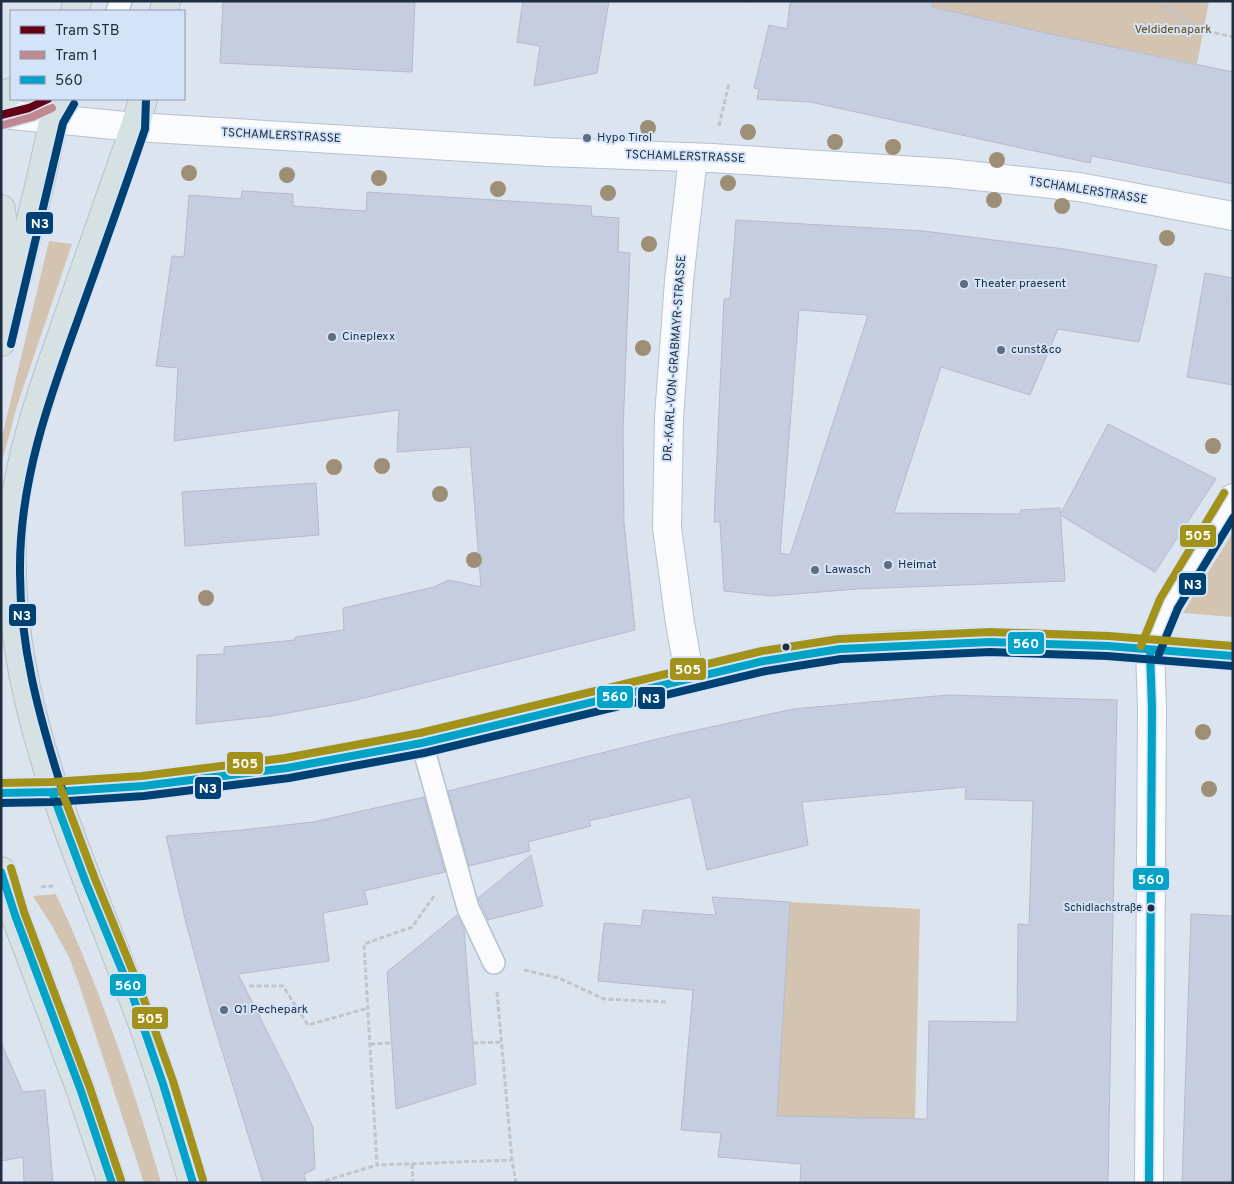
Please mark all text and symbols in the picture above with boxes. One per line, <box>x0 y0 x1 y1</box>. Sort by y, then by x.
legend <box>10 10 185 100</box>
text: Tram STB <box>55 22 120 41</box>
park label: Veldidenapark <box>1134 22 1212 38</box>
text: Tram 1 <box>55 47 98 66</box>
text: 560 <box>55 72 83 91</box>
street label: TSCHAMLERSTRASSE <box>221 125 341 147</box>
place label: Hypo Tirol <box>597 130 652 146</box>
marker: Hypo Tirol <box>581 132 593 144</box>
street label: TSCHAMLERSTRASSE <box>625 147 745 167</box>
street label: TSCHAMLERSTRASSE <box>1027 174 1149 208</box>
line badge: N3 <box>25 211 54 235</box>
text: N3 <box>31 216 49 233</box>
street label: DR.-KARL-VON-GRABMAYR-STRASSE <box>660 254 690 462</box>
place label: Theater praesent <box>974 276 1066 292</box>
marker: Theater praesent <box>958 278 970 290</box>
place label: Cineplexx <box>342 329 395 345</box>
marker: Cineplexx <box>326 331 338 343</box>
place label: cunst&co <box>1011 342 1062 358</box>
marker: cunst&co <box>995 344 1007 356</box>
line badge: 505 <box>1179 524 1217 548</box>
text: 505 <box>1185 528 1211 545</box>
place label: Heimat <box>898 557 937 573</box>
marker: Heimat <box>882 559 894 571</box>
place label: Lawasch <box>825 562 871 578</box>
marker: Lawasch <box>809 564 821 576</box>
line badge: N3 <box>1178 572 1207 596</box>
text: N3 <box>1184 577 1202 594</box>
line badge: N3 <box>8 603 37 627</box>
text: N3 <box>13 608 31 625</box>
line badge: 560 <box>1007 631 1045 655</box>
text: 560 <box>1013 636 1039 653</box>
unlabelled marker <box>781 642 791 652</box>
line badge: 505 <box>669 657 707 681</box>
text: 505 <box>675 662 701 679</box>
line badge: 560 <box>596 685 634 709</box>
line badge: N3 <box>637 686 666 710</box>
text: 560 <box>602 689 628 706</box>
text: N3 <box>642 691 660 708</box>
line badge: 505 <box>226 751 264 775</box>
text: 505 <box>232 756 258 773</box>
line badge: N3 <box>194 776 222 800</box>
text: N3 <box>199 781 217 798</box>
line badge: 560 <box>1132 867 1170 891</box>
text: 560 <box>1138 872 1164 889</box>
place label: Schidlachstraße <box>1064 901 1142 915</box>
marker: Schidlachstraße <box>1146 903 1156 913</box>
line badge: 560 <box>109 973 147 997</box>
text: 560 <box>115 978 141 995</box>
place label: Q1 Pechepark <box>234 1002 308 1018</box>
marker: Q1 Pechepark <box>218 1004 230 1016</box>
line badge: 505 <box>131 1006 169 1030</box>
text: 505 <box>137 1011 163 1028</box>

